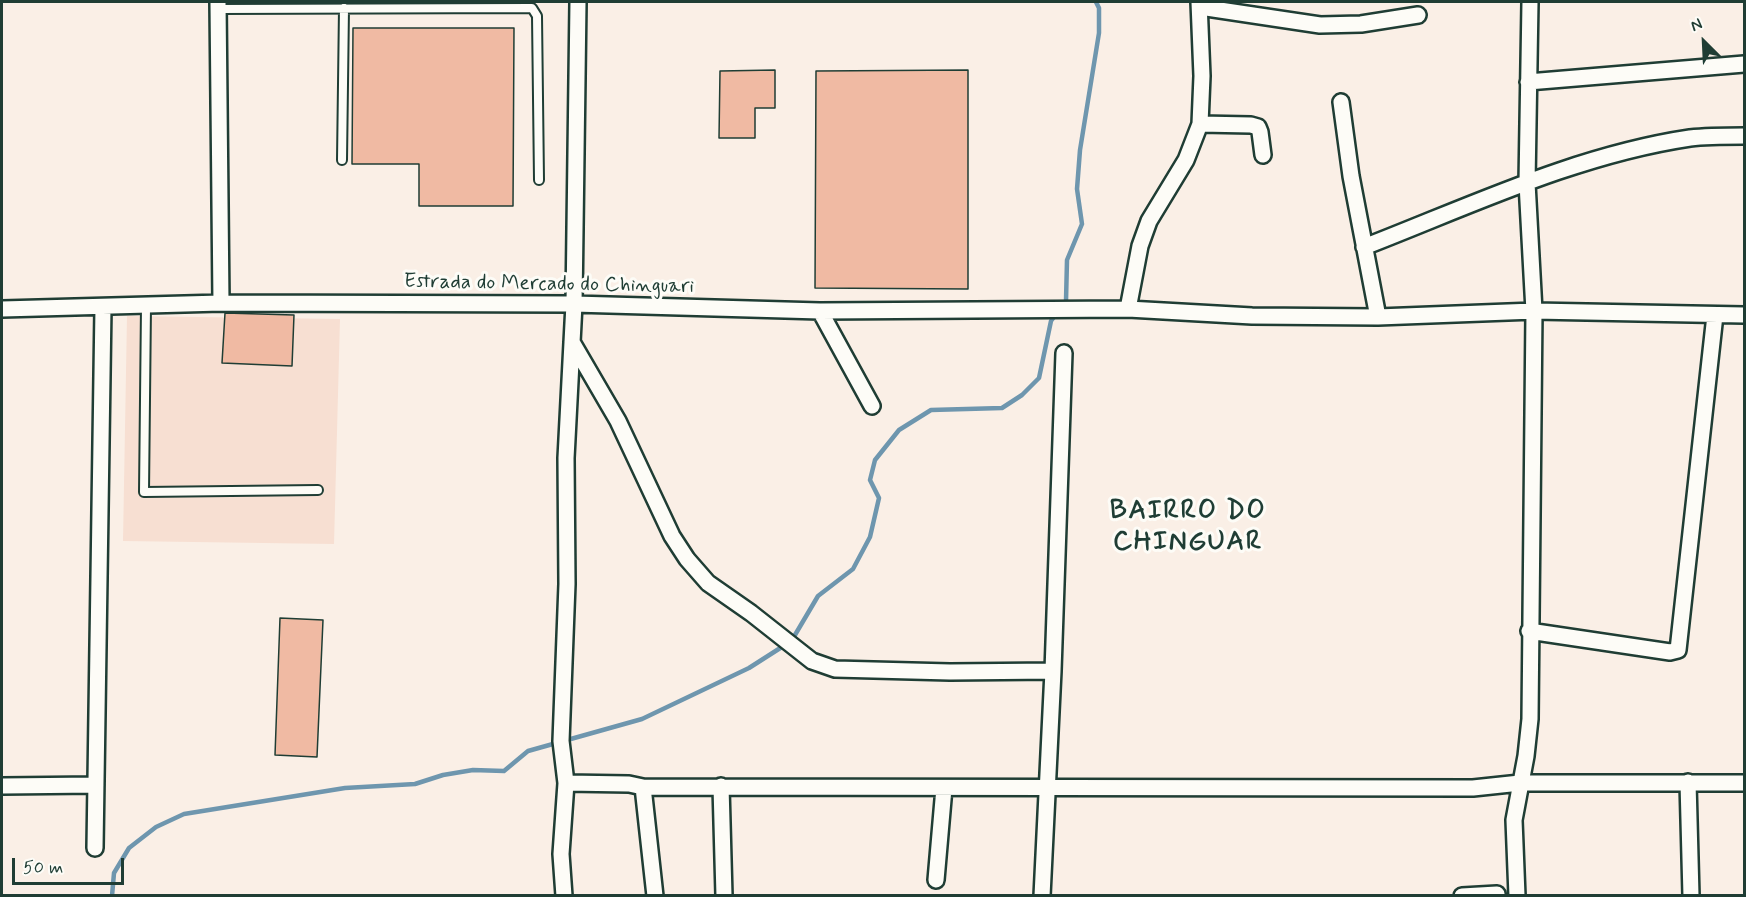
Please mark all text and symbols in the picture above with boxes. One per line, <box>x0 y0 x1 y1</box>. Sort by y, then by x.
north arrow <box>1674 12 1734 72</box>
text: N <box>1687 13 1706 37</box>
street label: Estrada do Mercado do Chinguari <box>404 270 694 300</box>
district label: BAIRRO DO CHINGUAR <box>1109 496 1267 559</box>
scale bar <box>15 846 128 884</box>
text: 50 m <box>23 856 63 880</box>

